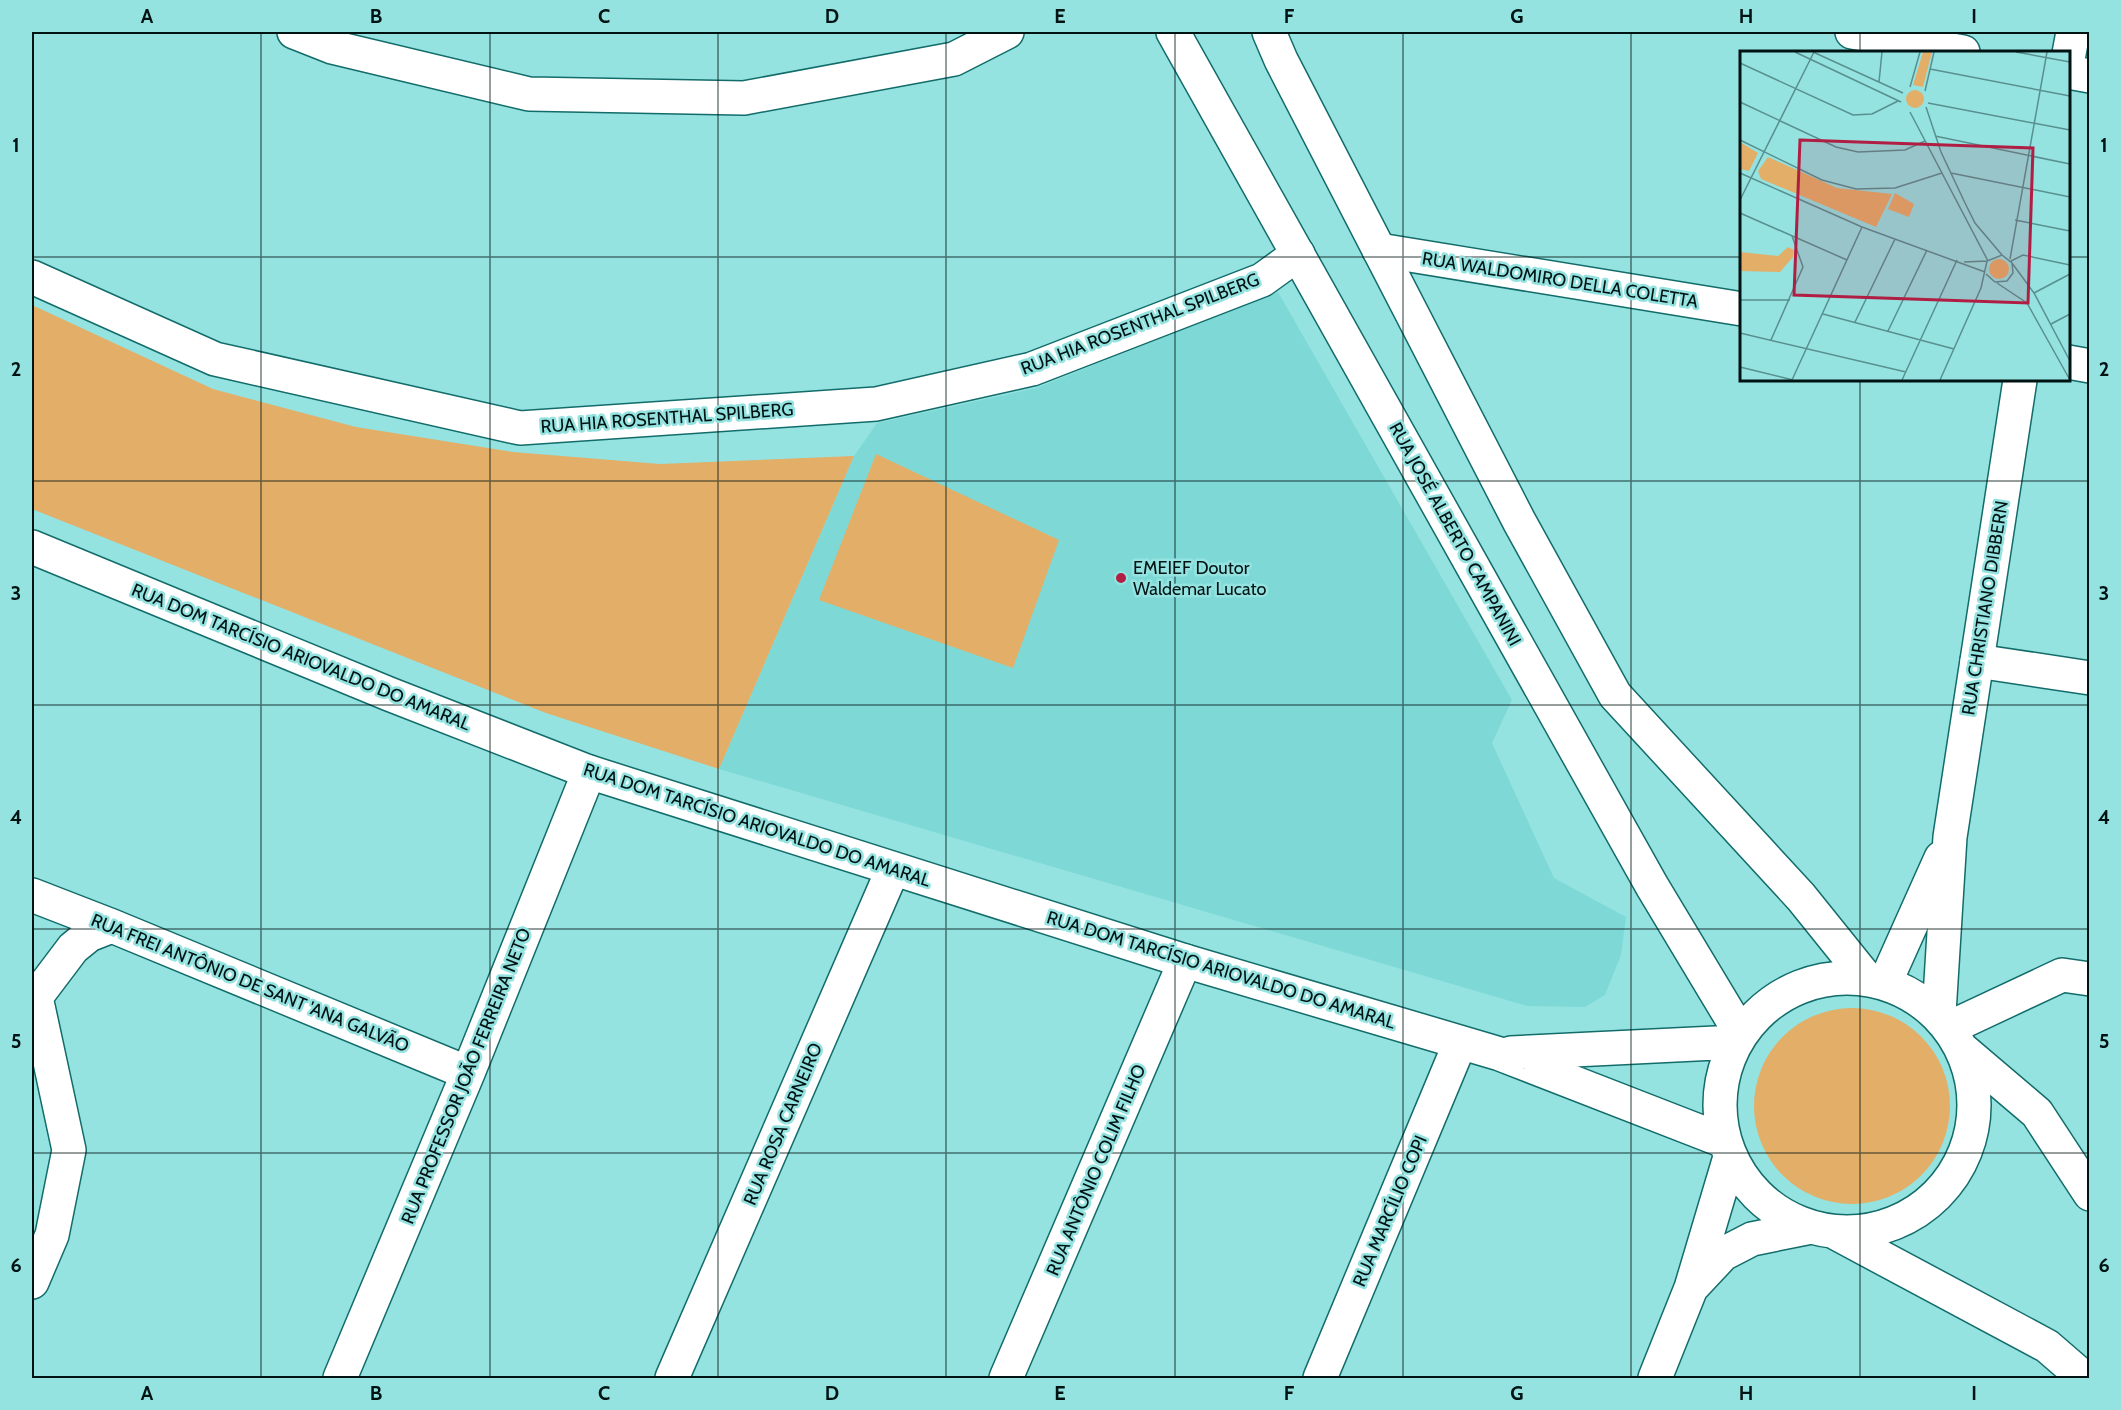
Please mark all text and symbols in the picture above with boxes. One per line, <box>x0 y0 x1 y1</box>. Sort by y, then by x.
text: A <box>141 4 154 28</box>
text: B <box>370 4 382 28</box>
text: C <box>598 4 610 28</box>
text: D <box>825 4 839 28</box>
text: E <box>1054 4 1066 28</box>
text: F <box>1284 4 1295 28</box>
text: G <box>1510 4 1524 28</box>
text: H <box>1739 4 1753 28</box>
text: I <box>1971 4 1977 28</box>
inset map <box>1740 51 2070 381</box>
text: 1 <box>12 133 20 157</box>
text: 1 <box>2100 133 2108 157</box>
street label: RUA WALDOMIRO DELLA COLETTA <box>1420 247 1700 313</box>
street label: RUA HIA ROSENTHAL SPILBERG <box>1018 268 1262 380</box>
text: 2 <box>11 357 21 381</box>
text: 2 <box>2099 357 2109 381</box>
street label: RUA HIA ROSENTHAL SPILBERG <box>540 398 794 438</box>
street label: RUA JOSÉ ALBERTO CAMPANINI <box>1384 418 1526 650</box>
street label: RUA CHRISTIANO DIBBERN <box>1957 499 2013 717</box>
place label: EMEIEF Doutor Waldemar Lucato <box>1133 557 1266 600</box>
marker: EMEIEF Doutor Waldemar Lucato <box>1114 571 1128 585</box>
street label: RUA DOM TARCÍSIO ARIOVALDO DO AMARAL <box>128 579 474 735</box>
text: 3 <box>11 581 21 605</box>
text: 3 <box>2099 581 2109 605</box>
street label: RUA DOM TARCÍSIO ARIOVALDO DO AMARAL <box>581 758 933 892</box>
text: 4 <box>10 805 22 829</box>
text: 4 <box>2098 805 2110 829</box>
street label: RUA DOM TARCÍSIO ARIOVALDO DO AMARAL <box>1044 906 1398 1034</box>
street label: RUA FREI ANTÔNIO DE SANT 'ANA GALVÃO <box>88 909 412 1057</box>
street label: RUA PROFESSOR JOÃO FERREIRA NETO <box>396 925 536 1227</box>
text: 5 <box>11 1029 21 1053</box>
text: 5 <box>2099 1029 2109 1053</box>
street label: RUA ROSA CARNEIRO <box>739 1039 827 1208</box>
street label: RUA ANTÔNIO COLIM FILHO <box>1041 1061 1151 1279</box>
street label: RUA MARCÍLIO COPI <box>1348 1132 1432 1290</box>
text: 6 <box>10 1253 22 1277</box>
text: 6 <box>2098 1253 2110 1277</box>
text: A <box>141 1381 154 1405</box>
text: B <box>370 1381 382 1405</box>
text: C <box>598 1381 610 1405</box>
text: D <box>825 1381 839 1405</box>
text: E <box>1054 1381 1066 1405</box>
text: F <box>1284 1381 1295 1405</box>
text: G <box>1510 1381 1524 1405</box>
text: H <box>1739 1381 1753 1405</box>
text: I <box>1971 1381 1977 1405</box>

